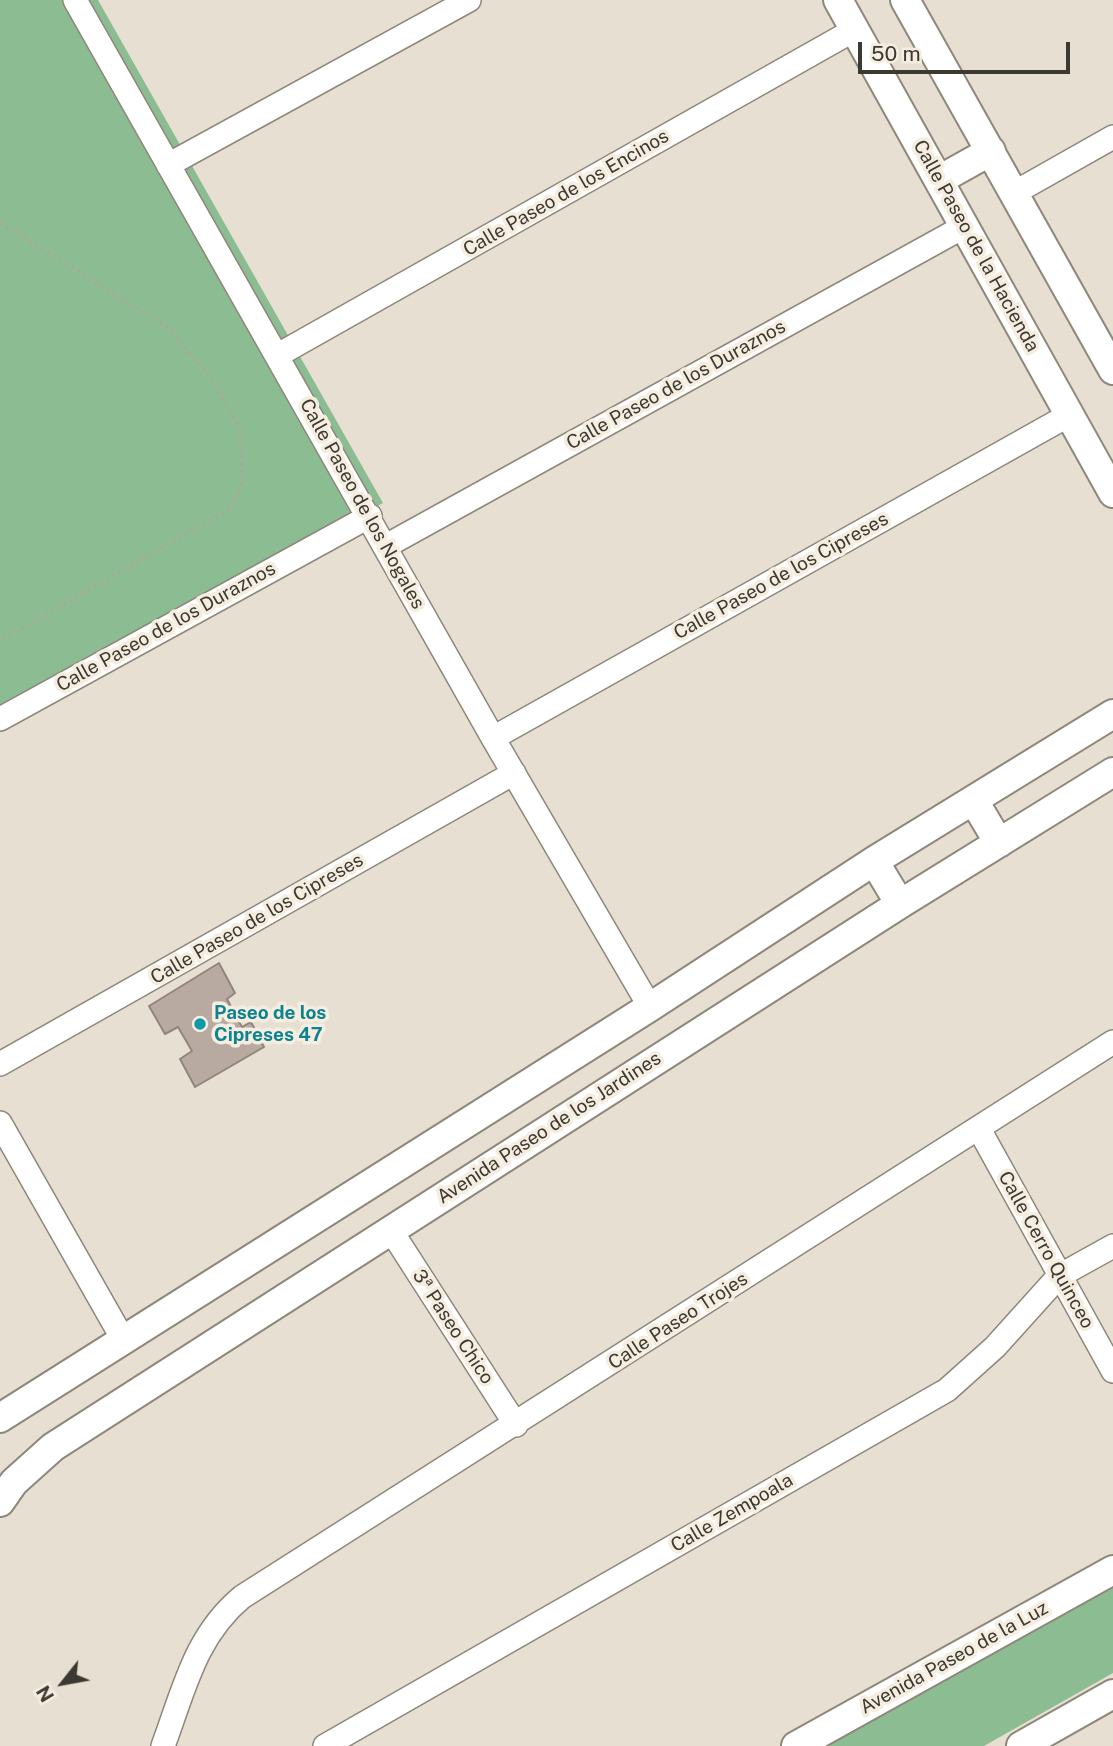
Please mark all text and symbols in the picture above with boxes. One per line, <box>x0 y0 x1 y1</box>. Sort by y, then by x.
scale bar <box>861 28 1073 72</box>
text: 50 m <box>871 41 921 66</box>
street label: Calle Paseo de los Encinos <box>459 125 673 261</box>
street label: Calle Paseo de la Hacienda <box>908 136 1044 356</box>
street label: Calle Paseo de los Duraznos <box>563 315 789 455</box>
street label: Calle Paseo de los Nogales <box>295 395 429 613</box>
street label: Calle Paseo de los Cipreses <box>670 507 892 645</box>
street label: Calle Paseo de los Duraznos <box>53 557 279 697</box>
street label: Calle Paseo de los Cipreses <box>147 849 367 989</box>
place label: Paseo de los Cipreses 47 <box>214 1002 326 1046</box>
marker: Paseo de los Cipreses 47 <box>192 1016 208 1032</box>
street label: Avenida Paseo de los Jardines <box>433 1047 665 1209</box>
street label: Calle Cerro Quinceo <box>993 1167 1099 1333</box>
street label: 3ª Paseo Chico <box>407 1265 499 1389</box>
street label: Calle Paseo Trojes <box>604 1267 752 1375</box>
street label: Calle Zempoala <box>667 1469 797 1557</box>
street label: Avenida Paseo de la Luz <box>856 1597 1052 1719</box>
north arrow <box>28 1648 98 1718</box>
text: N <box>32 1682 58 1706</box>

